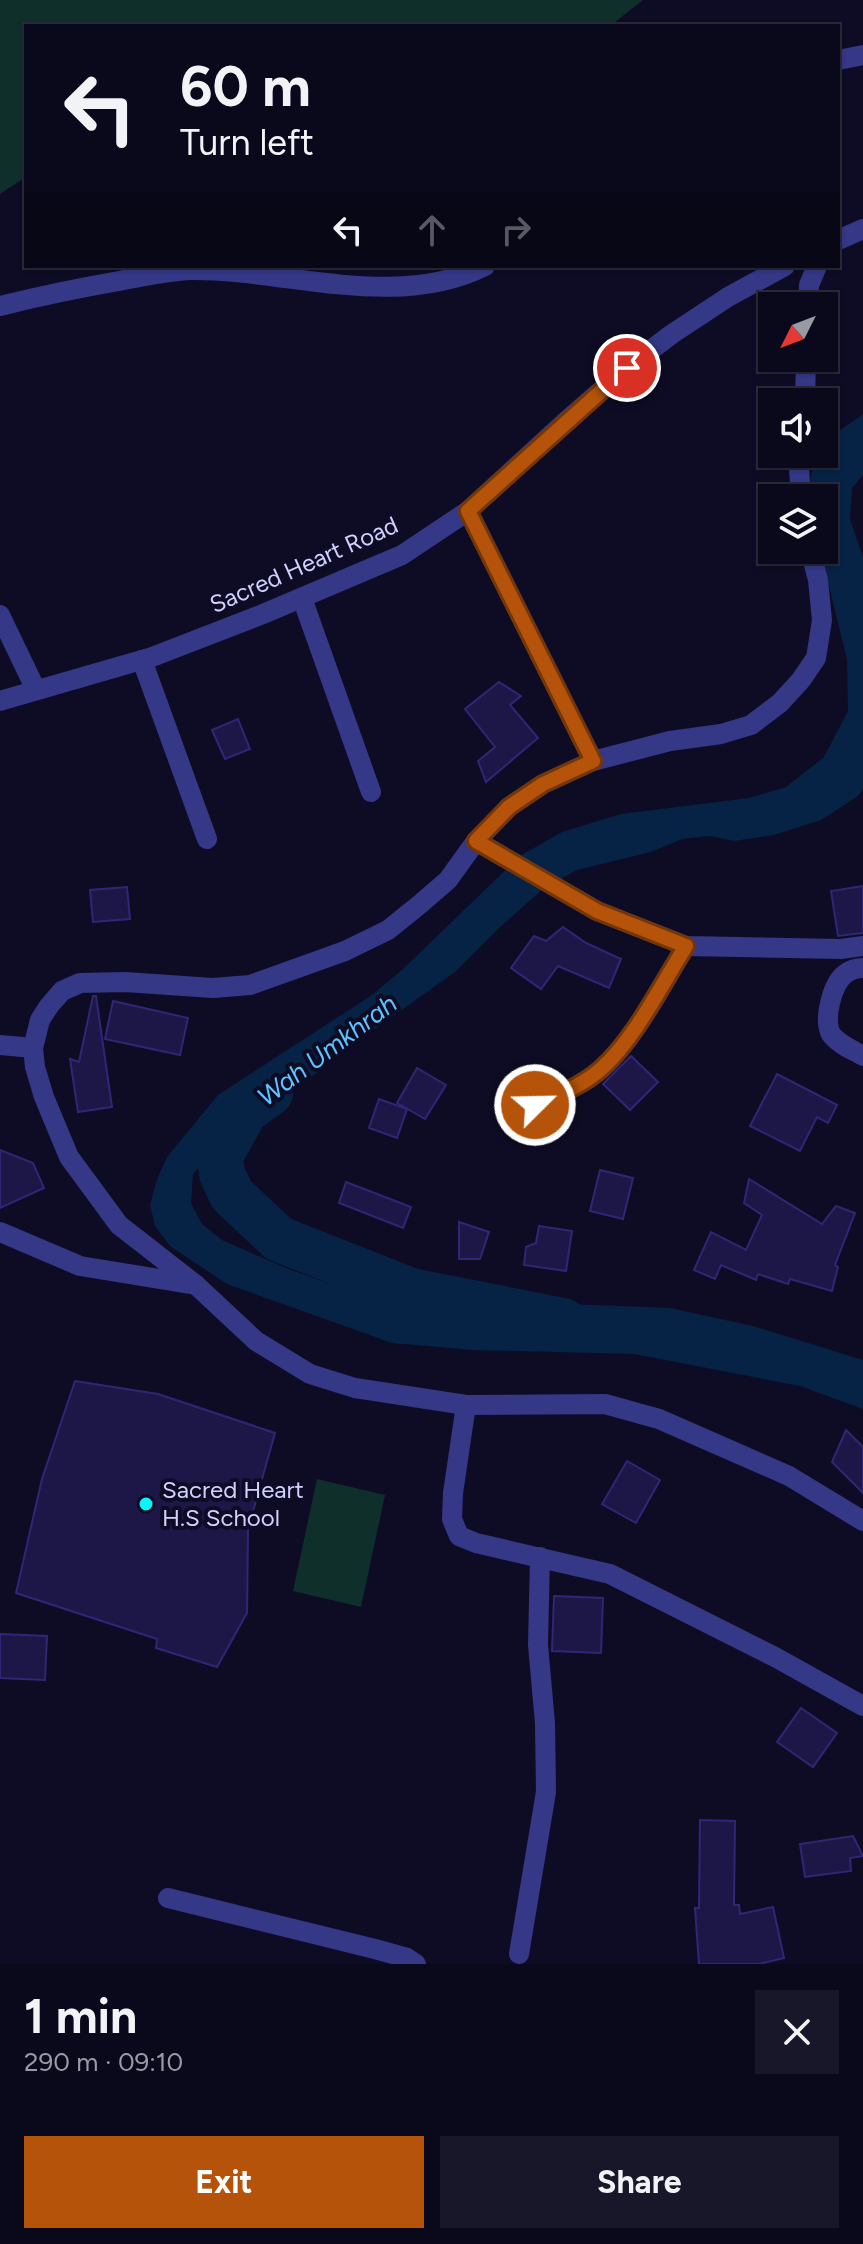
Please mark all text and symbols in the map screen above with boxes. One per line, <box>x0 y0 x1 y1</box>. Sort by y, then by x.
text: 60 m <box>180 53 311 120</box>
icon: left <box>48 56 152 160</box>
text: Turn left <box>180 121 314 164</box>
icon: left <box>326 208 370 252</box>
icon: ahead <box>410 208 454 252</box>
icon: right <box>494 208 538 252</box>
north arrow <box>758 292 838 372</box>
map controls <box>758 292 838 564</box>
pin <box>593 334 661 402</box>
icon: arrive <box>605 346 649 390</box>
button: sound <box>758 388 838 468</box>
button: layers <box>758 484 838 564</box>
street label: Sacred Heart Road <box>205 510 402 619</box>
water label: Wah Umkhrah <box>251 987 403 1113</box>
position arrow <box>493 1063 577 1147</box>
place label: Sacred Heart H.S School <box>162 1475 304 1532</box>
marker: Sacred Heart H.S School <box>137 1495 155 1513</box>
text: 1 min <box>24 1987 137 2045</box>
button: close <box>755 1990 839 2074</box>
text: 290 m · 09:10 <box>24 2046 183 2078</box>
button: Exit <box>24 2136 424 2228</box>
button: Share <box>440 2136 839 2228</box>

